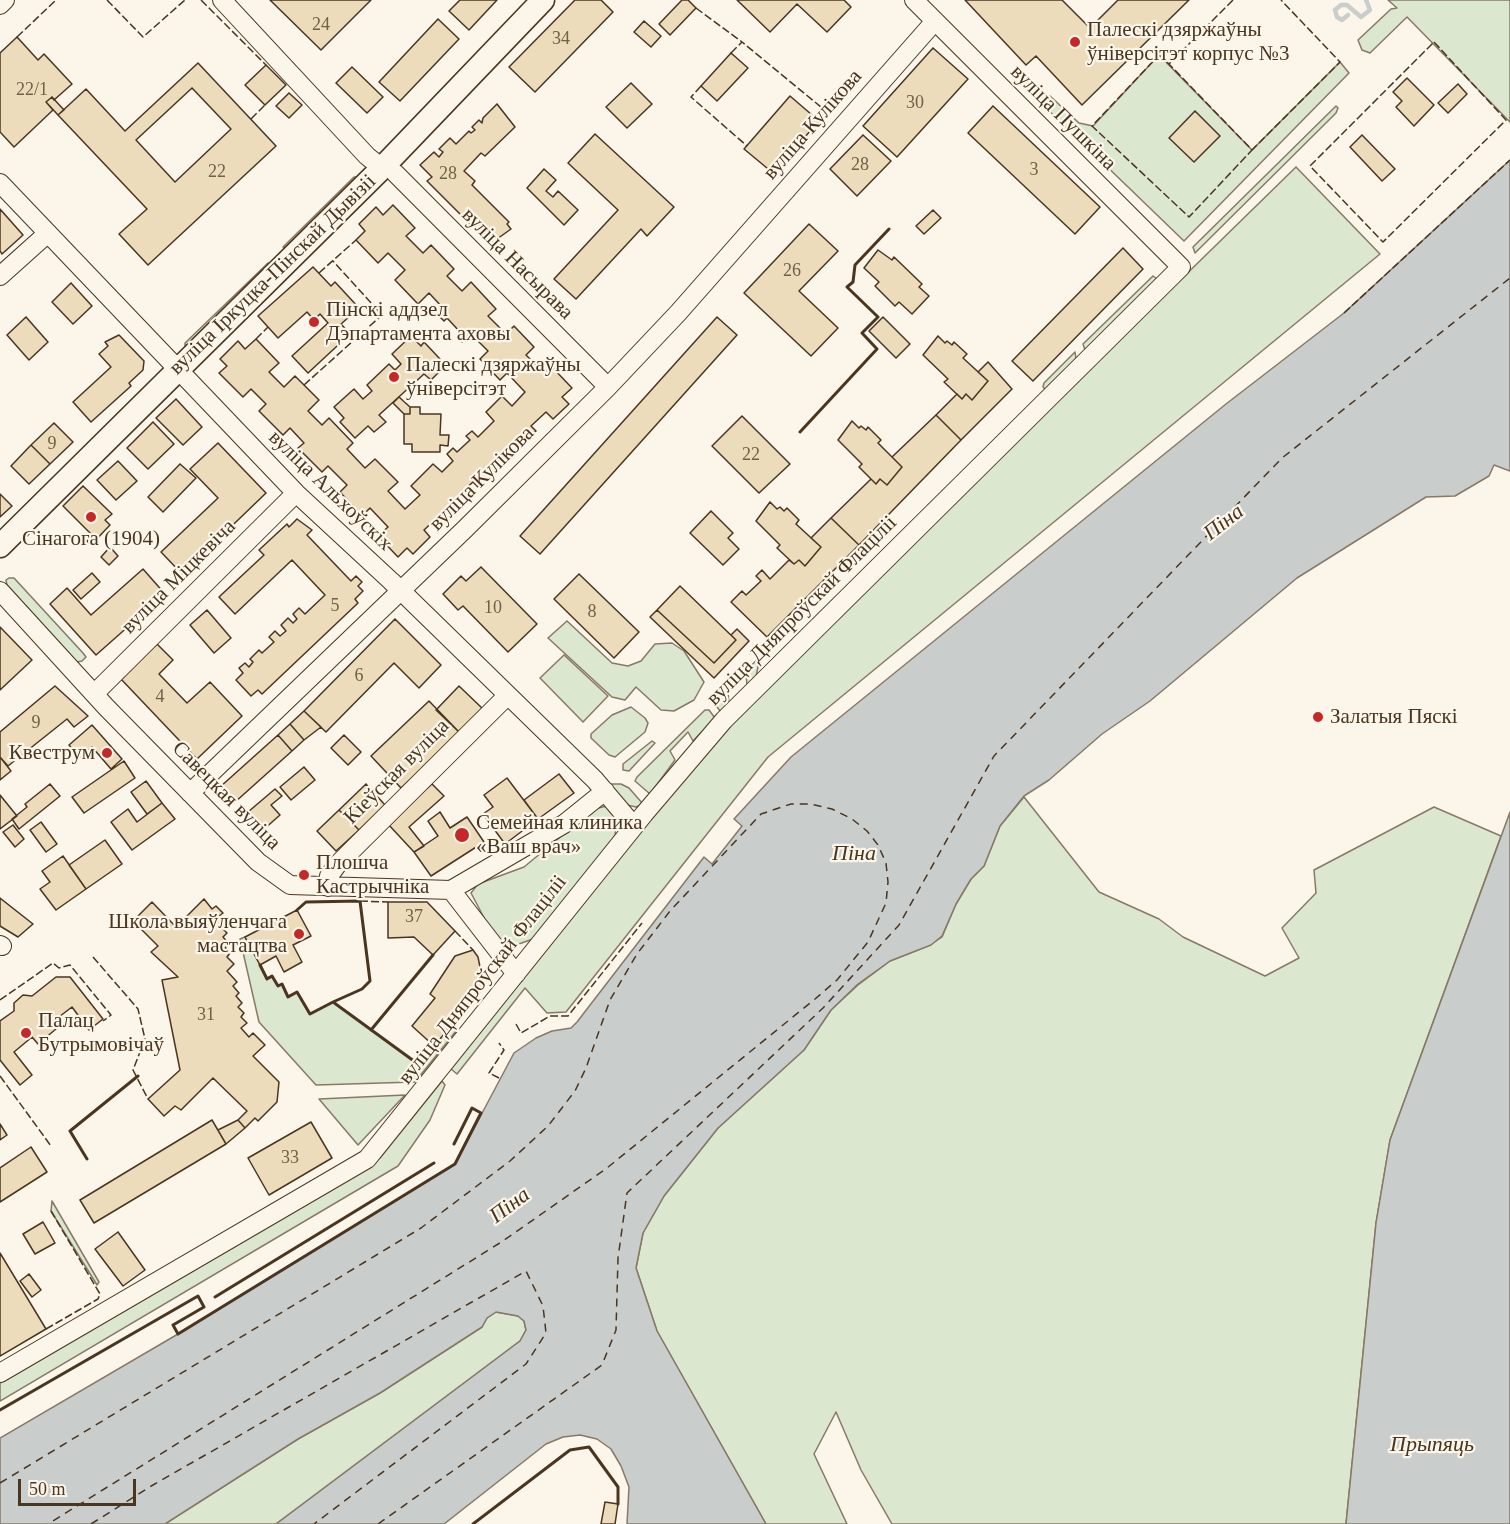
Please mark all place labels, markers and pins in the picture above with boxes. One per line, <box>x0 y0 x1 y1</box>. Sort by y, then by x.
place label: Палескі дзяржаўны ўніверсітэт корпус №3 <box>1087 17 1289 67</box>
marker: Палескі дзяржаўны ўніверсітэт корпус №3 <box>1068 35 1082 49</box>
place label: Пінскі аддзел Дэпартамента аховы <box>326 297 510 347</box>
marker: Пінскі аддзел Дэпартамента аховы <box>307 315 321 329</box>
place label: Палескі дзяржаўны ўніверсітэт <box>406 352 581 402</box>
marker: Палескі дзяржаўны ўніверсітэт <box>387 370 401 384</box>
marker: Сінагога (1904) <box>84 510 98 524</box>
place label: Сінагога (1904) <box>22 526 160 552</box>
place label: Залатыя Пяскі <box>1330 704 1458 730</box>
marker: Залатыя Пяскі <box>1311 710 1325 724</box>
place label: Квеструм <box>9 740 95 766</box>
marker: Квеструм <box>100 746 114 760</box>
place label: Семейная клиника «Ваш врач» <box>476 810 643 860</box>
marker: Семейная клиника «Ваш врач» <box>453 826 471 844</box>
place label: Плошча Кастрычніка <box>316 850 429 900</box>
marker: Плошча Кастрычніка <box>297 868 311 882</box>
place label: Школа выяўленчага мастацтва <box>108 909 287 959</box>
marker: Школа выяўленчага мастацтва <box>292 927 306 941</box>
place label: Палац Бутрымовічаў <box>38 1008 164 1058</box>
marker: Палац Бутрымовічаў <box>19 1026 33 1040</box>

